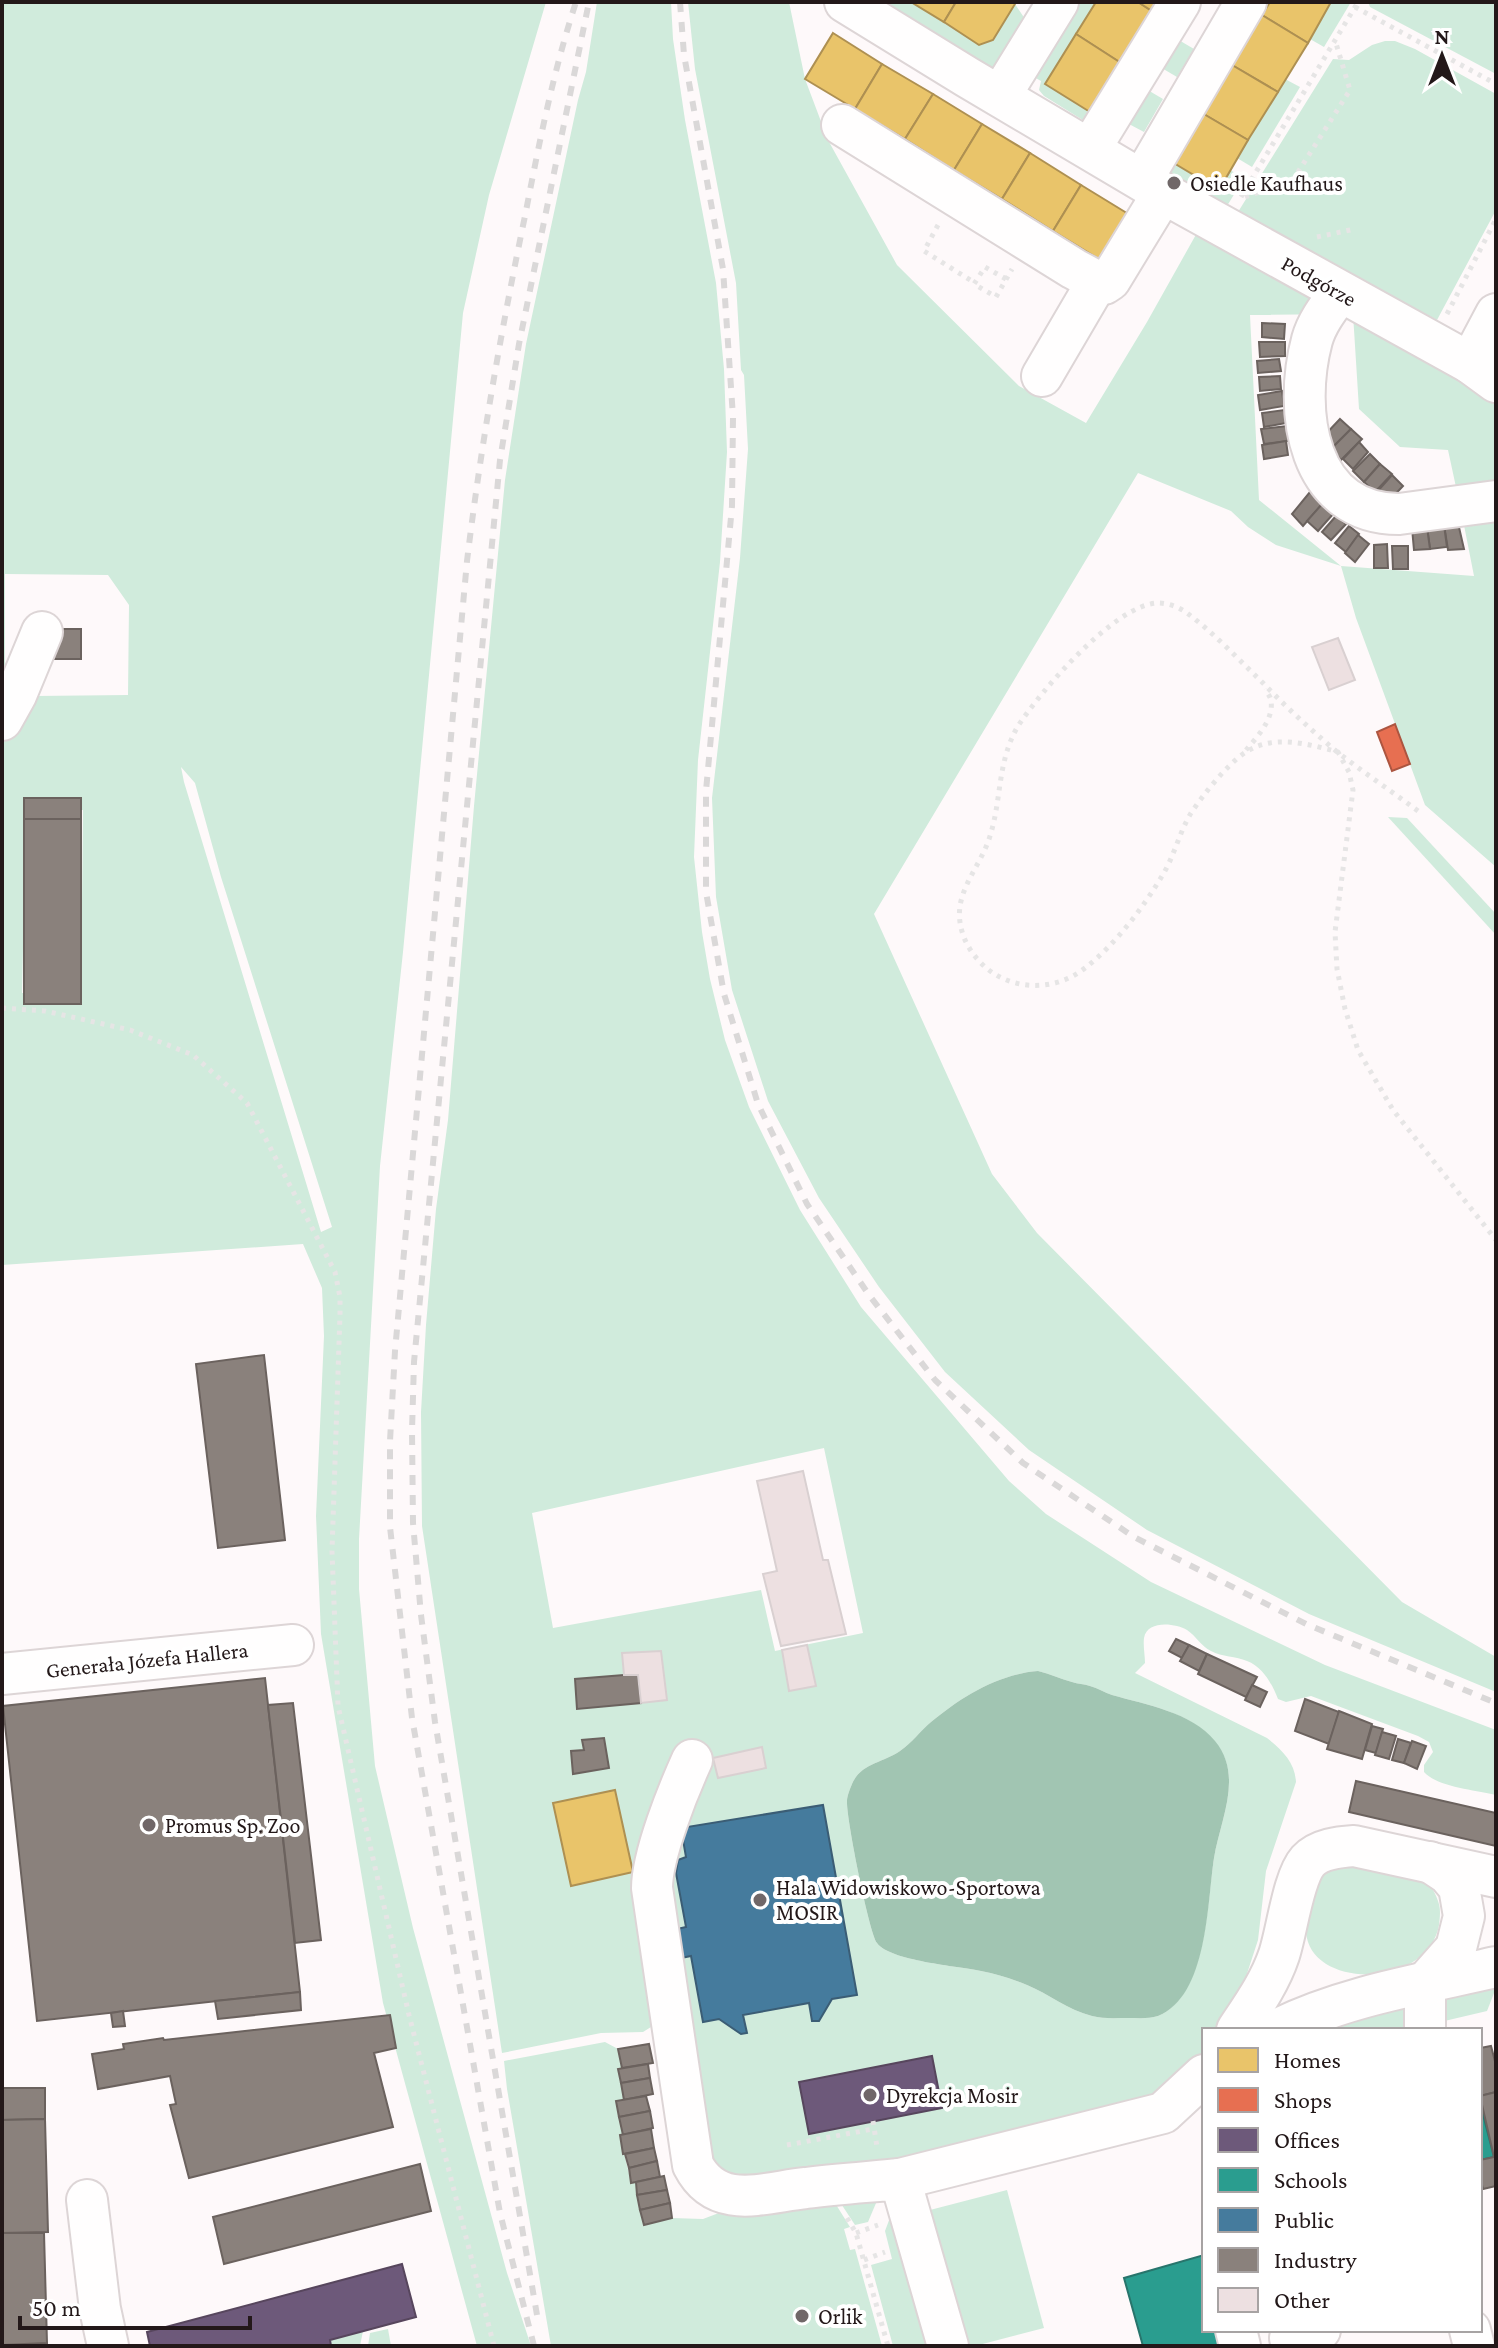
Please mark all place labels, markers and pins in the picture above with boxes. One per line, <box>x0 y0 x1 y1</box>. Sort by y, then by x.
place label: Osiedle Kaufhaus <box>1190 171 1343 196</box>
marker: Osiedle Kaufhaus <box>1165 174 1183 192</box>
place label: Promus Sp. Zoo <box>165 1813 300 1838</box>
marker: Promus Sp. Zoo <box>140 1816 158 1834</box>
place label: Hala Widowiskowo-Sportowa MOSIR <box>776 1875 1041 1925</box>
marker: Hala Widowiskowo-Sportowa MOSIR <box>751 1891 769 1909</box>
place label: Dyrekcja Mosir <box>886 2083 1019 2108</box>
marker: Dyrekcja Mosir <box>861 2086 879 2104</box>
place label: Orlik <box>818 2304 863 2329</box>
marker: Orlik <box>793 2307 811 2325</box>

